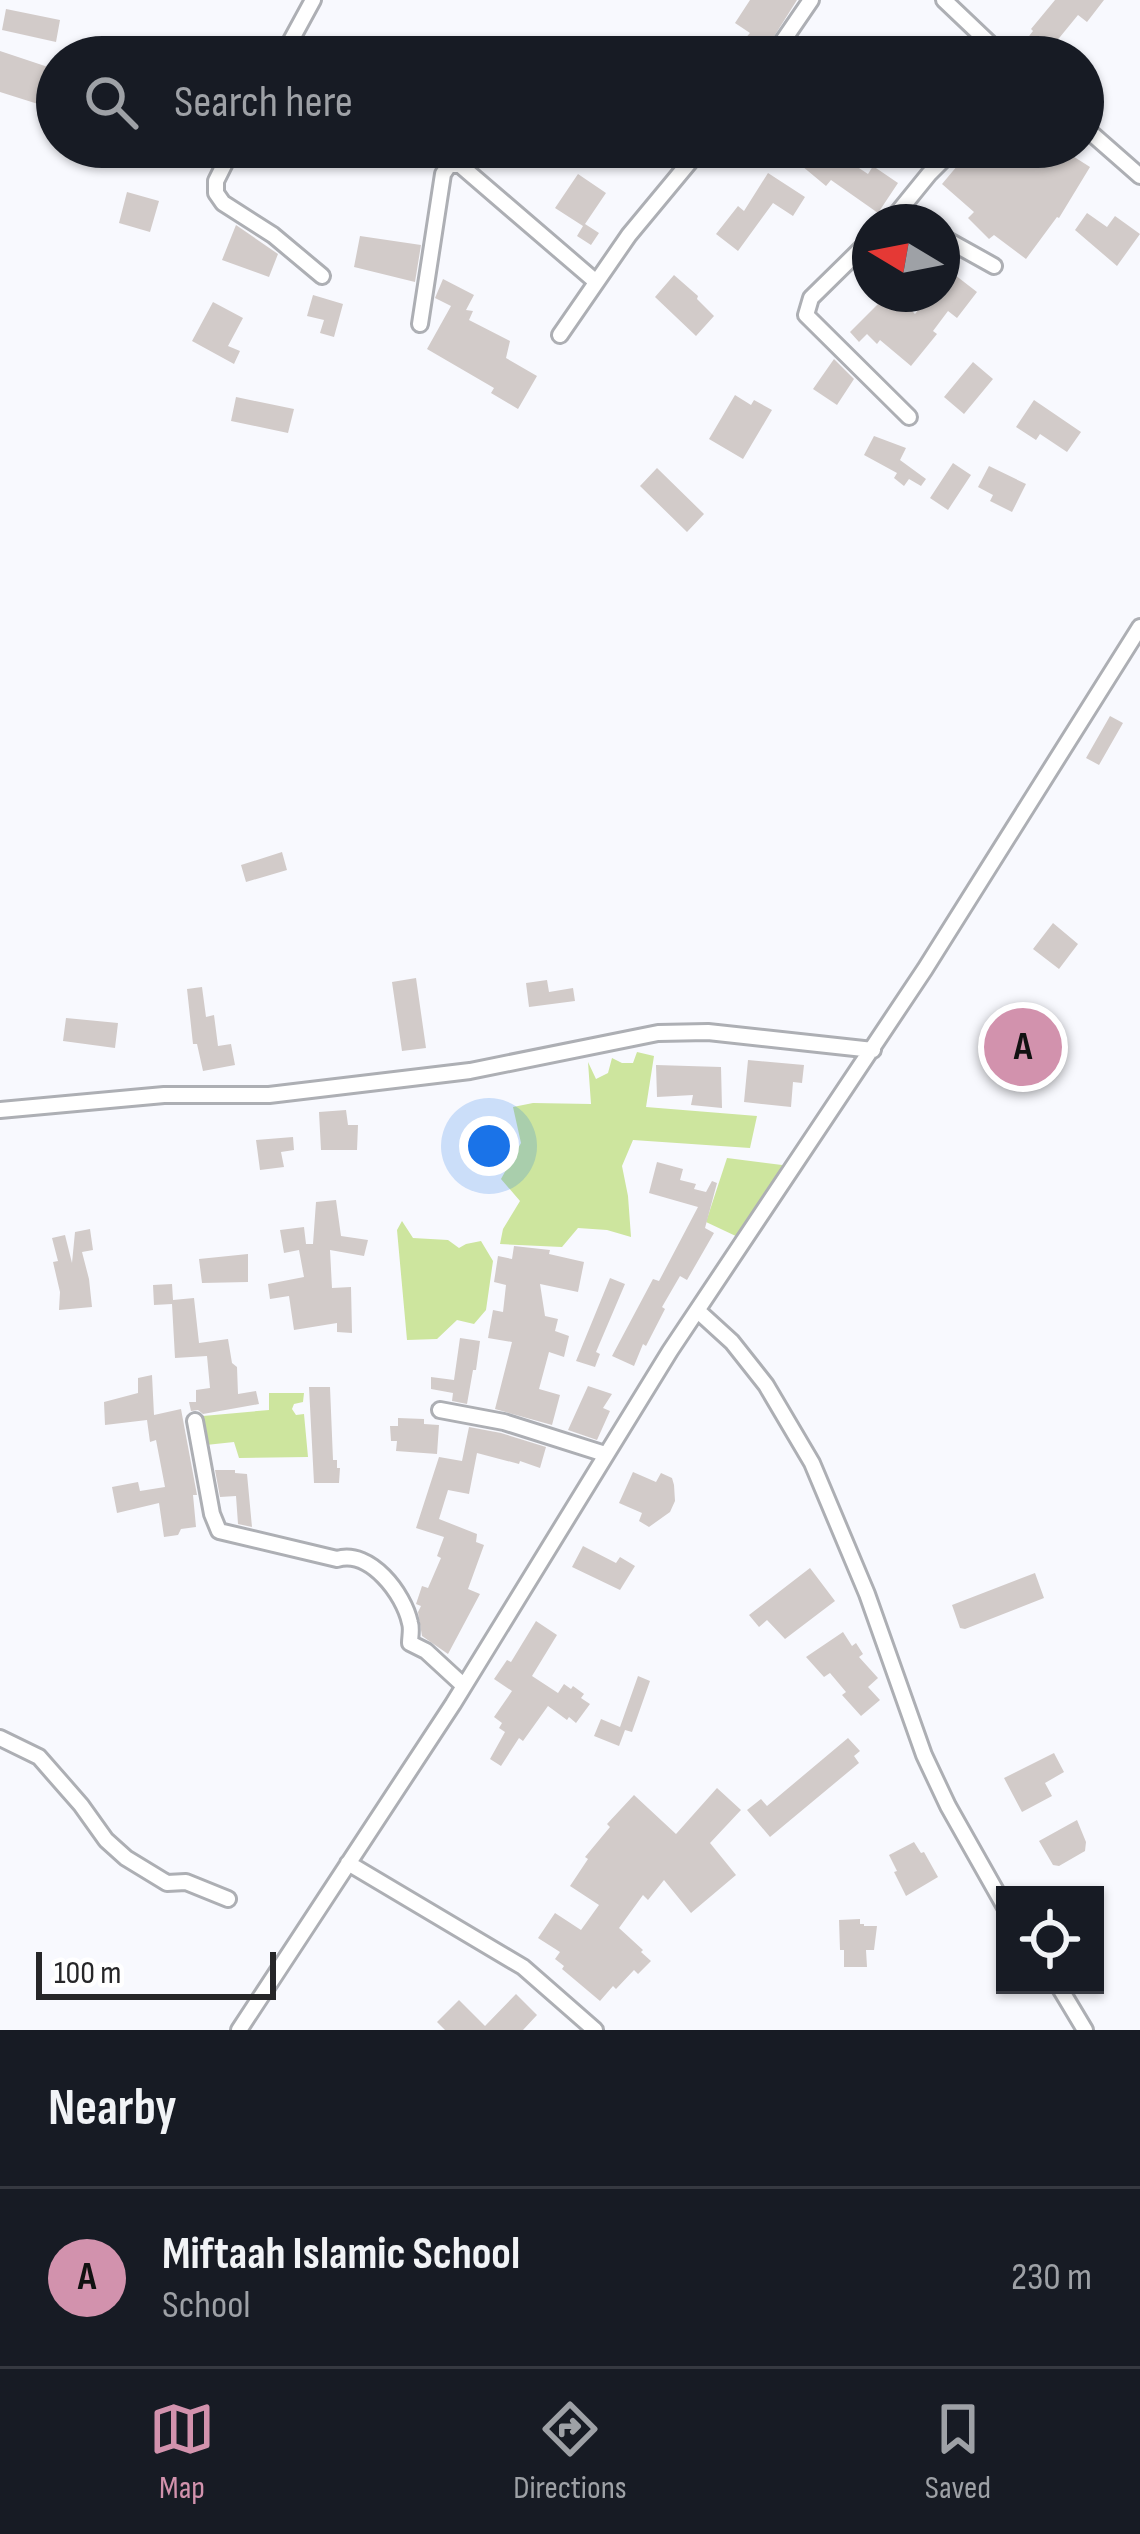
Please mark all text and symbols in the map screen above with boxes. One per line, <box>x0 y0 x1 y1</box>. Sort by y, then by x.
search box <box>36 36 1104 168</box>
icon: search <box>78 69 144 135</box>
text: Search here <box>174 75 353 130</box>
north arrow <box>852 204 960 312</box>
pin: A <box>984 1002 1062 1092</box>
your location <box>459 1116 519 1176</box>
map controls <box>996 1886 1104 1994</box>
button: locate <box>996 1886 1104 1994</box>
scale bar <box>36 1946 276 1999</box>
text: 100 m <box>54 1953 121 1993</box>
text: Nearby <box>48 2078 177 2139</box>
text: Miftaah Islamic School <box>162 2227 520 2282</box>
text: A <box>78 2254 96 2301</box>
text: 230 m <box>1011 2254 1092 2301</box>
text: School <box>162 2282 251 2329</box>
tab: Map <box>149 2396 215 2508</box>
tab: Directions <box>513 2396 627 2508</box>
tab: Saved <box>925 2396 991 2508</box>

